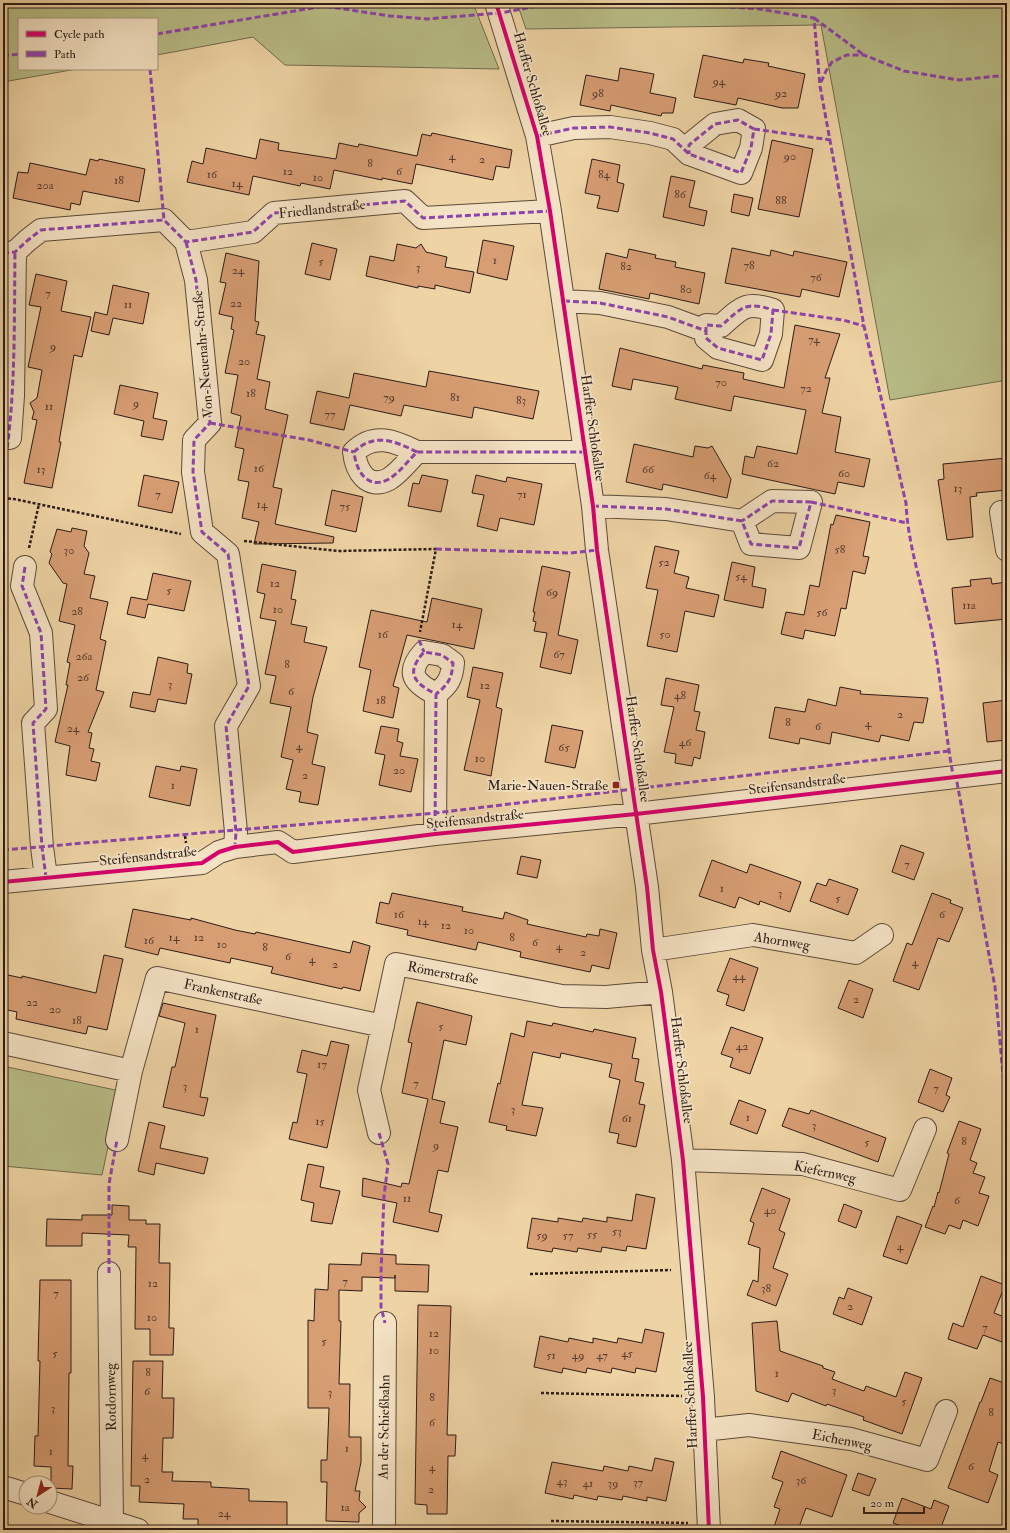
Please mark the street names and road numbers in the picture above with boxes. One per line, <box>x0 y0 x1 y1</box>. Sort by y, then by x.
street label: Harffer Schloßallee <box>510 30 556 138</box>
street label: Friedlandstraße <box>278 196 366 222</box>
street label: Von-Neuenahr-Straße <box>189 289 217 418</box>
street label: Harffer Schloßallee <box>577 374 609 483</box>
street label: Harffer Schloßallee <box>622 695 654 804</box>
street label: Steifensandstraße <box>747 770 847 798</box>
street label: Steifensandstraße <box>425 805 525 833</box>
street label: Steifensandstraße <box>98 842 198 870</box>
street label: Ahornweg <box>752 928 812 954</box>
street label: Römerstraße <box>406 958 480 988</box>
street label: Frankenstraße <box>182 975 264 1009</box>
street label: Harffer Schloßallee <box>667 1016 697 1125</box>
street label: Kiefernweg <box>792 1157 859 1187</box>
street label: Harffer Schloßallee <box>679 1341 701 1449</box>
street label: Rotdornweg <box>102 1362 120 1431</box>
street label: An der Schießbahn <box>375 1374 393 1481</box>
street label: Eichenweg <box>810 1426 875 1454</box>

